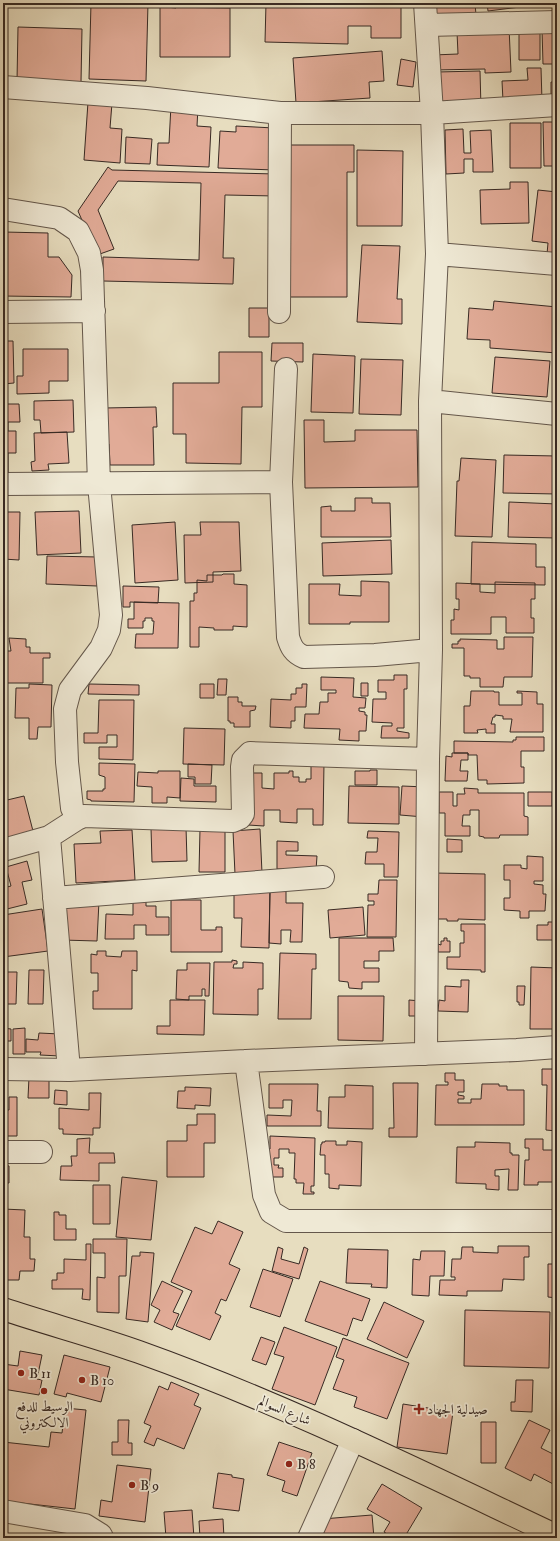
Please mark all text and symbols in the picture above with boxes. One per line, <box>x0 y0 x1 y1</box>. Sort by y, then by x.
place label: B 11 <box>29 1365 51 1382</box>
marker: B 11 <box>16 1368 26 1378</box>
place label: B 10 <box>90 1372 114 1389</box>
marker: B 10 <box>77 1375 87 1385</box>
marker: الوسيط للدفع الالكتروني <box>39 1386 49 1396</box>
street label: شارع السوالم <box>255 1392 313 1433</box>
place label: الوسيط للدفع الالكتروني <box>15 1398 73 1434</box>
place label: صيدلية الجهاد <box>427 1401 488 1418</box>
marker: صيدلية الجهاد <box>414 1404 424 1414</box>
place label: B 8 <box>297 1456 316 1473</box>
marker: B 8 <box>284 1459 294 1469</box>
place label: B 9 <box>140 1477 159 1494</box>
marker: B 9 <box>127 1480 137 1490</box>

